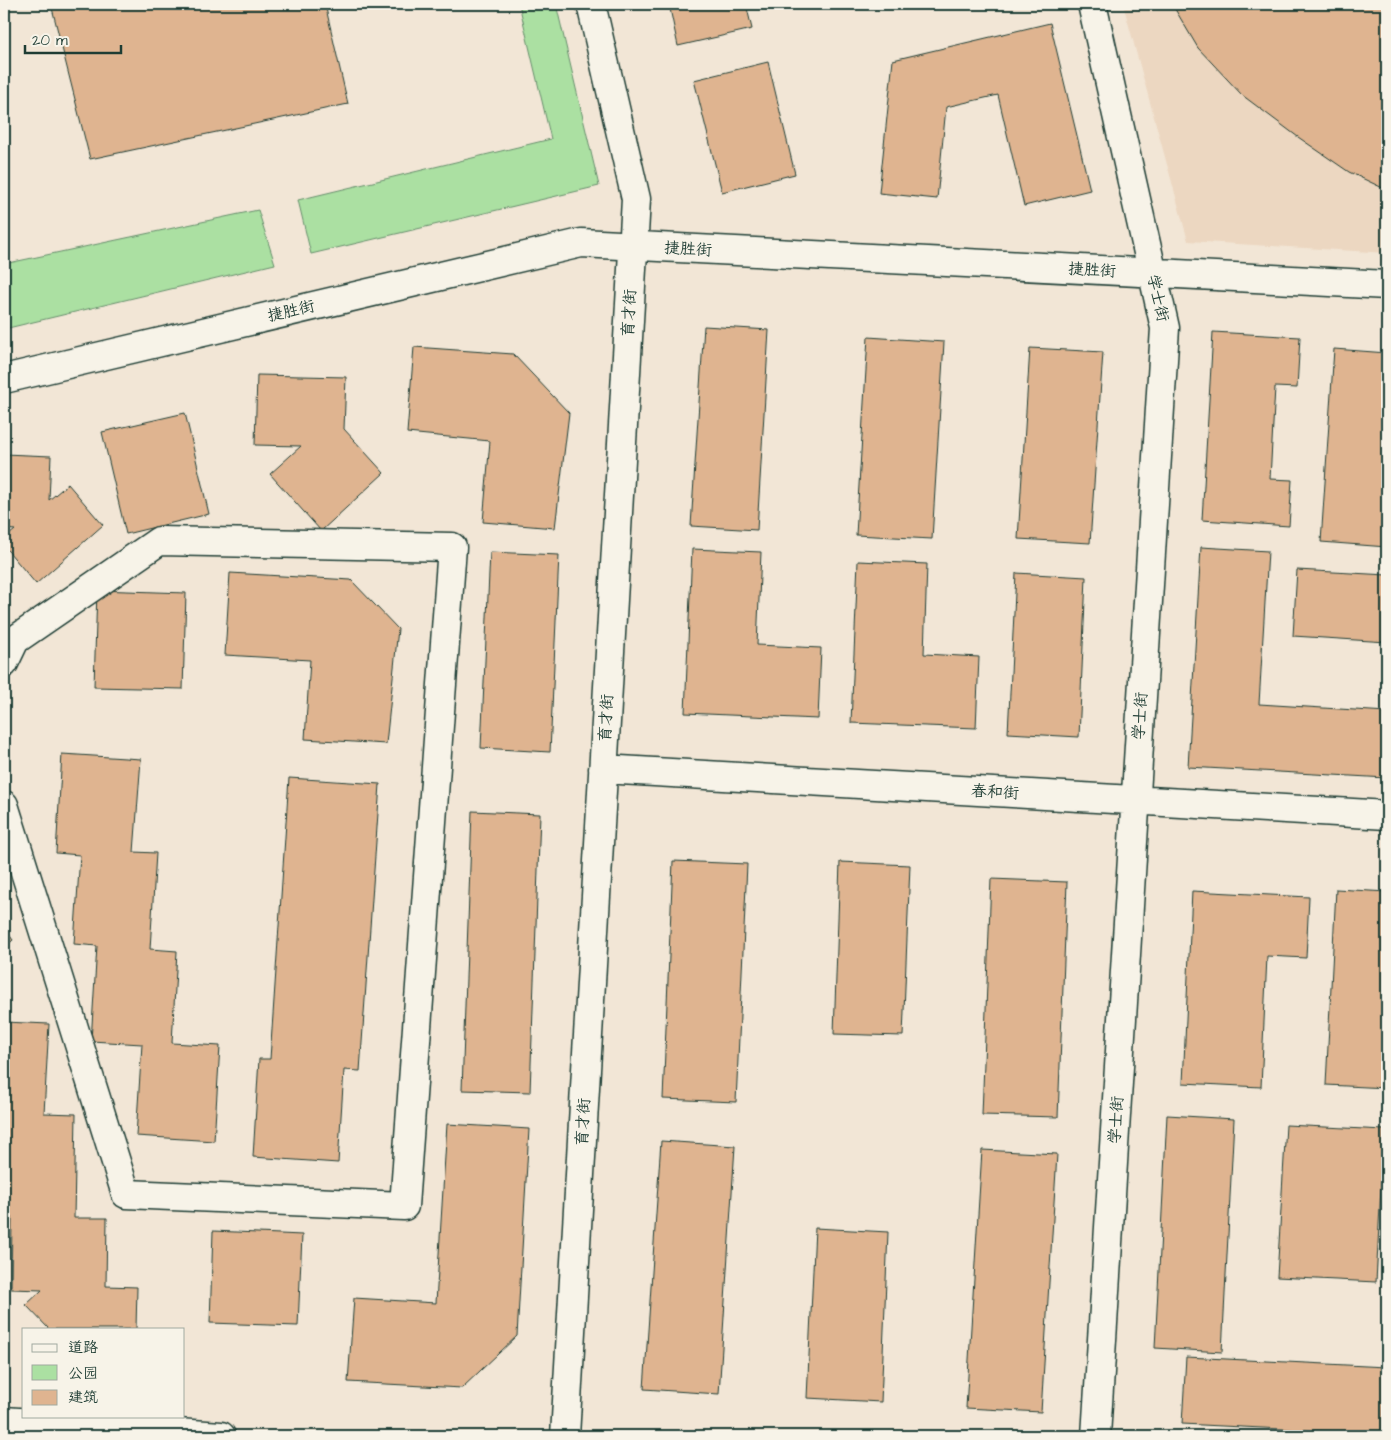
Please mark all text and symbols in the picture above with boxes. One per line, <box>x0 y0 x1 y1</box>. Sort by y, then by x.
scale bar <box>25 22 121 54</box>
text: 20 m <box>32 30 68 51</box>
street label: 捷胜街 <box>663 237 713 261</box>
street label: 捷胜街 <box>1067 258 1117 282</box>
street label: 学士街 <box>1142 272 1174 324</box>
street label: 育才街 <box>617 288 641 338</box>
street label: 捷胜街 <box>265 295 317 327</box>
street label: 学士街 <box>1127 691 1153 741</box>
street label: 育才街 <box>594 693 618 743</box>
street label: 春和街 <box>970 780 1020 804</box>
street label: 学士街 <box>1103 1095 1129 1145</box>
street label: 育才街 <box>571 1097 595 1147</box>
legend <box>22 1328 185 1418</box>
text: 道路 <box>68 1337 98 1358</box>
text: 公园 <box>68 1363 98 1384</box>
text: 建筑 <box>68 1387 98 1408</box>

